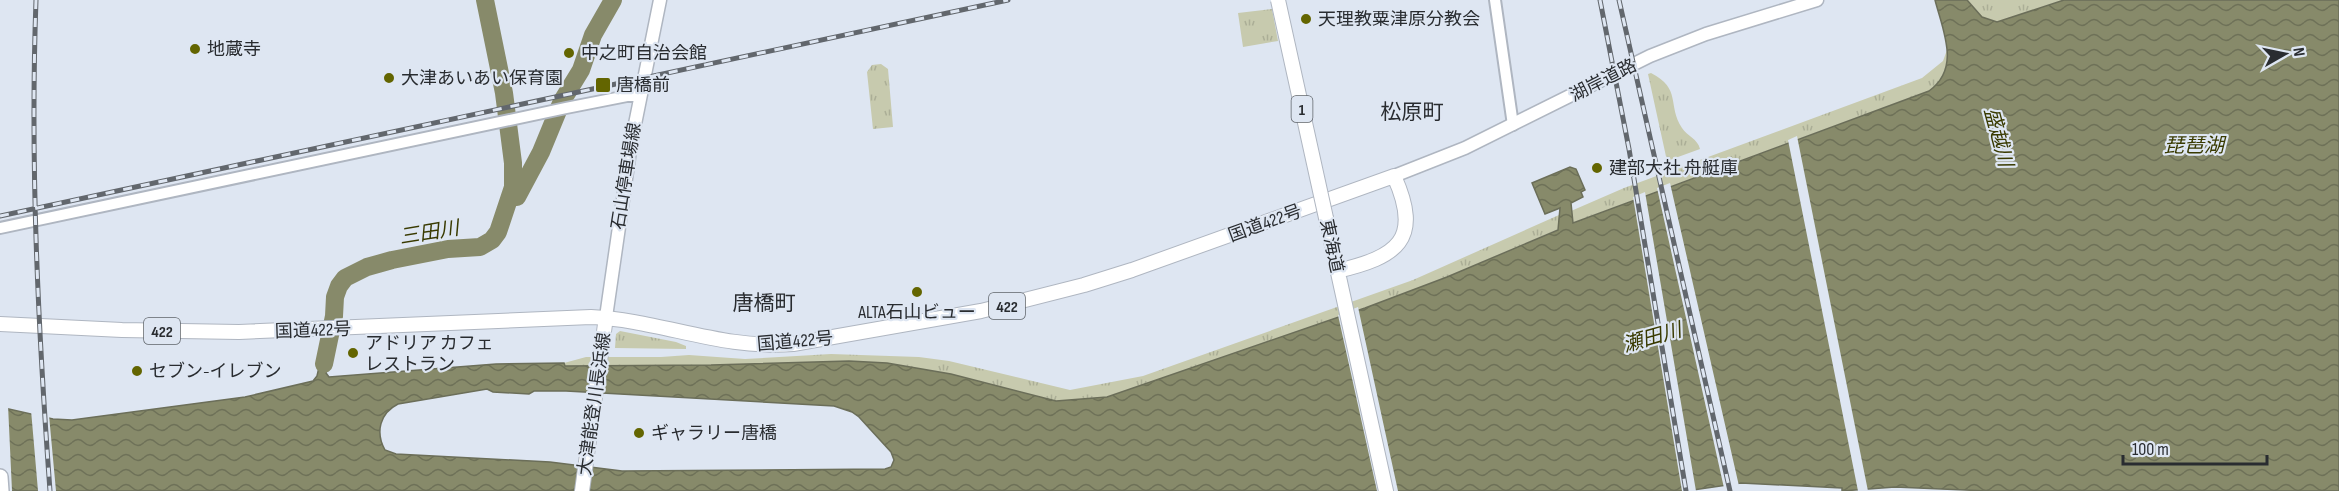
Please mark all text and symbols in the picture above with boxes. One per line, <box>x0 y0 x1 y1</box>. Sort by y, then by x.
place label: 天理教粟津原分教会 <box>1318 9 1480 30</box>
marker: 天理教粟津原分教会 <box>1299 12 1313 26</box>
north arrow <box>2255 24 2315 84</box>
place label: 地蔵寺 <box>207 39 261 60</box>
marker: 地蔵寺 <box>188 42 202 56</box>
place label: 中之町自治会館 <box>581 43 707 64</box>
marker: 中之町自治会館 <box>562 46 576 60</box>
text: N <box>2288 46 2308 58</box>
street label: 湖岸道路 <box>1566 55 1640 106</box>
place label: 大津あいあい保育園 <box>401 68 563 89</box>
marker: 大津あいあい保育園 <box>382 71 396 85</box>
place label: 唐橋前 <box>616 75 670 96</box>
marker: 唐橋前 <box>594 76 612 94</box>
road number: 1 <box>1292 96 1312 122</box>
district label: 松原町 <box>1381 100 1444 125</box>
water label: 盛越川 <box>1979 105 2018 171</box>
street label: 石山停車場線 <box>608 121 645 231</box>
water label: 琵琶湖 <box>2164 134 2227 158</box>
place label: 建部大社 舟艇庫 <box>1609 158 1738 179</box>
marker: 建部大社 舟艇庫 <box>1590 161 1604 175</box>
street label: 国道422号 <box>1226 201 1305 246</box>
water label: 三田川 <box>398 216 463 250</box>
street label: 東海道 <box>1316 218 1347 275</box>
marker: ALTA石山ビュー <box>910 285 924 299</box>
district label: 唐橋町 <box>733 291 796 316</box>
road number: 422 <box>989 293 1025 319</box>
place label: ALTA石山ビュー <box>857 302 976 323</box>
road number: 422 <box>144 318 180 344</box>
water label: 瀬田川 <box>1620 318 1686 358</box>
street label: 国道422号 <box>274 319 352 342</box>
street label: 国道422号 <box>756 328 834 355</box>
street label: 大津能登川長浜線 <box>574 331 615 477</box>
place label: アドリア カフェ レストラン <box>365 333 494 375</box>
marker: アドリア カフェ レストラン <box>346 346 360 360</box>
place label: セブン-イレブン <box>149 361 282 382</box>
marker: セブン-イレブン <box>130 364 144 378</box>
place label: ギャラリー唐橋 <box>651 423 777 444</box>
marker: ギャラリー唐橋 <box>632 426 646 440</box>
scale bar <box>2123 428 2267 466</box>
text: 100 m <box>2132 439 2169 460</box>

